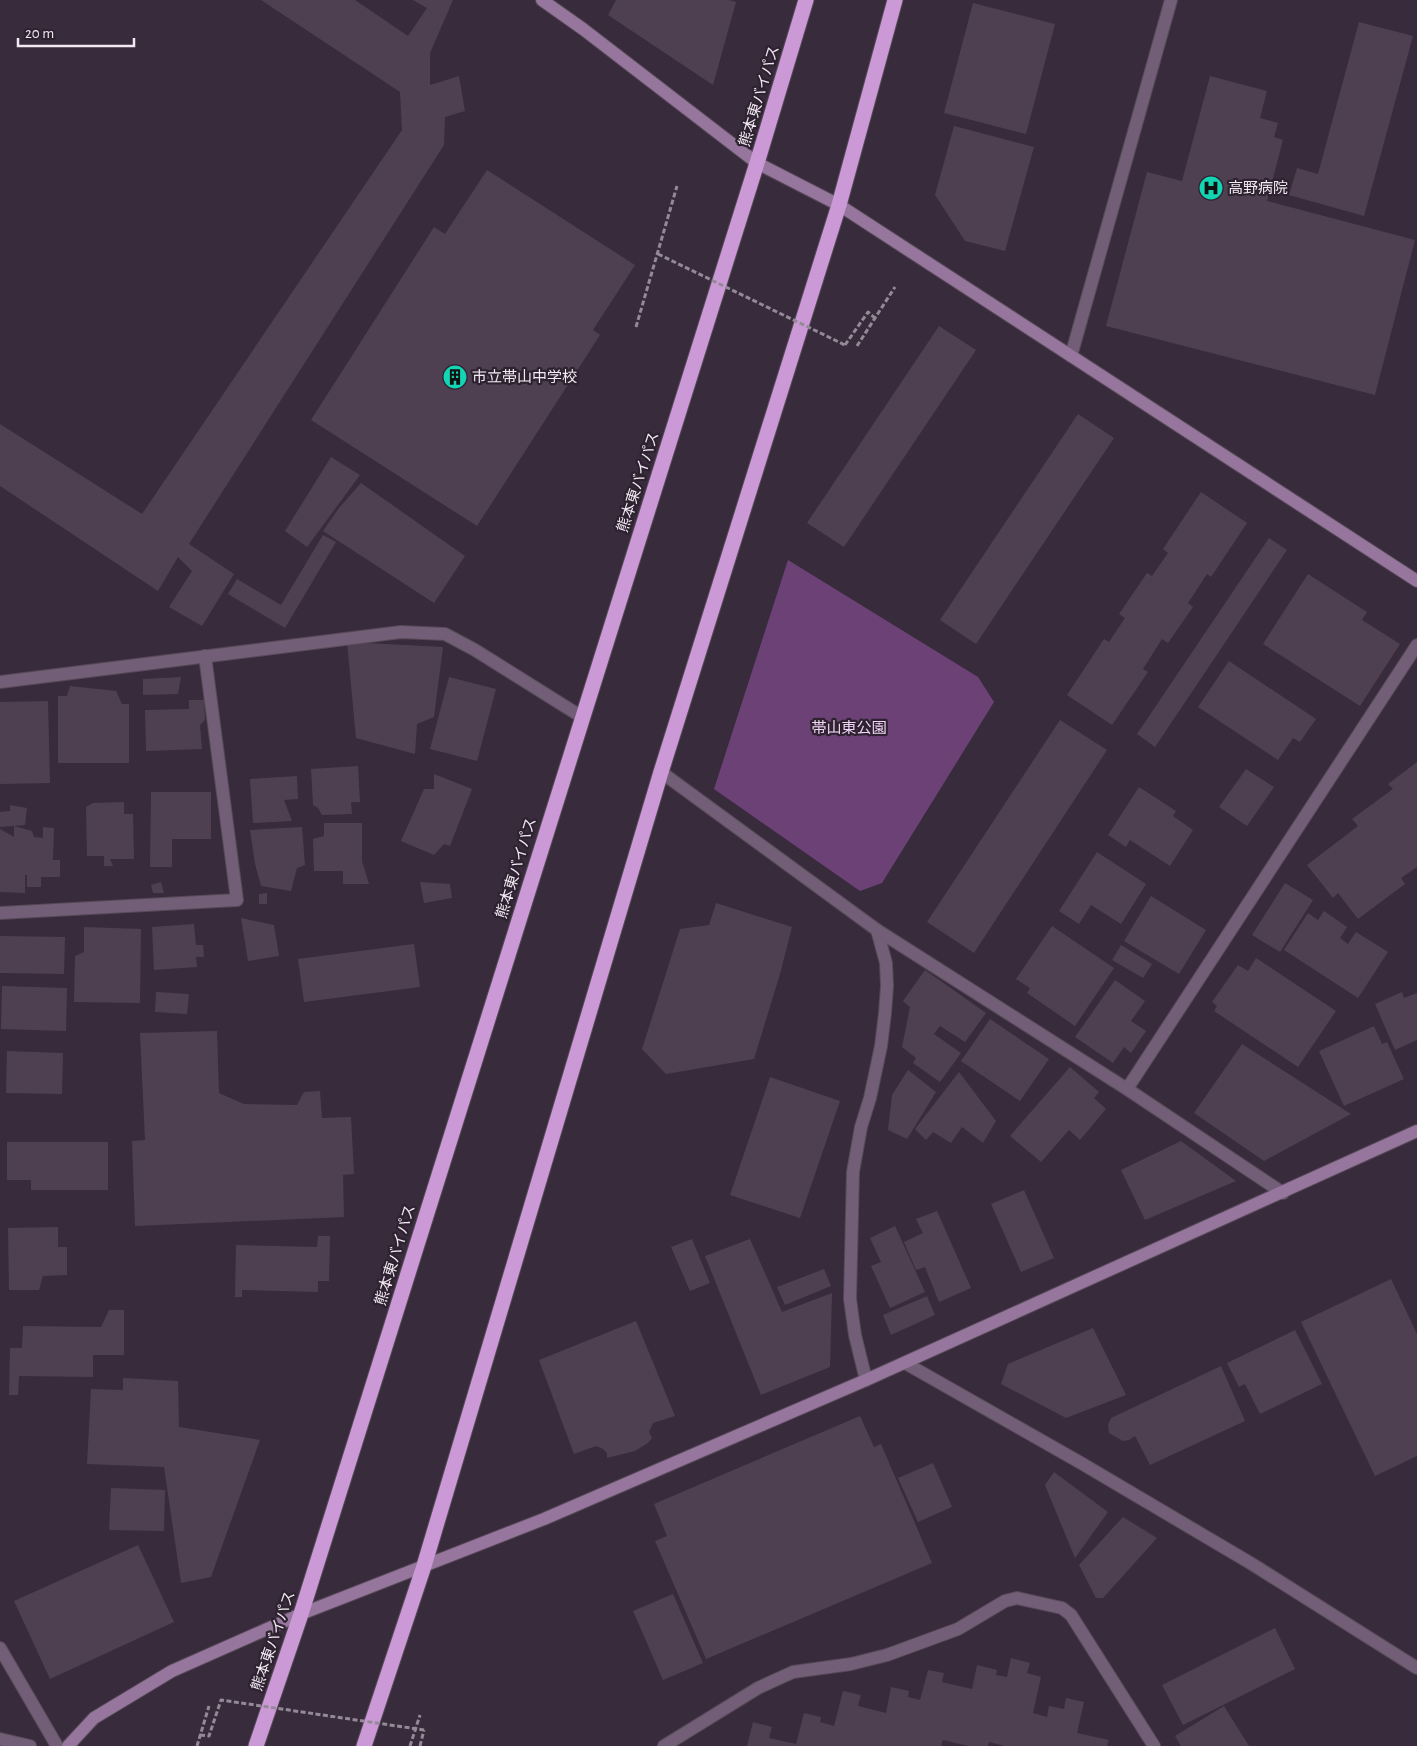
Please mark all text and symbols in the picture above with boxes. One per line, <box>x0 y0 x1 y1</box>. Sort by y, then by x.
scale bar <box>18 15 134 47</box>
text: 20 m <box>25 26 54 41</box>
street label: 熊本東バイパス <box>736 44 782 148</box>
hospital icon: 高野病院 <box>1198 175 1224 201</box>
place label: 高野病院 <box>1228 180 1288 196</box>
building icon: 市立帯山中学校 <box>442 364 468 390</box>
place label: 市立帯山中学校 <box>472 369 577 385</box>
street label: 熊本東バイパス <box>614 430 662 534</box>
park label: 帯山東公園 <box>811 720 887 736</box>
street label: 熊本東バイパス <box>493 816 539 920</box>
street label: 熊本東バイパス <box>372 1203 418 1307</box>
street label: 熊本東バイパス <box>248 1589 298 1693</box>

